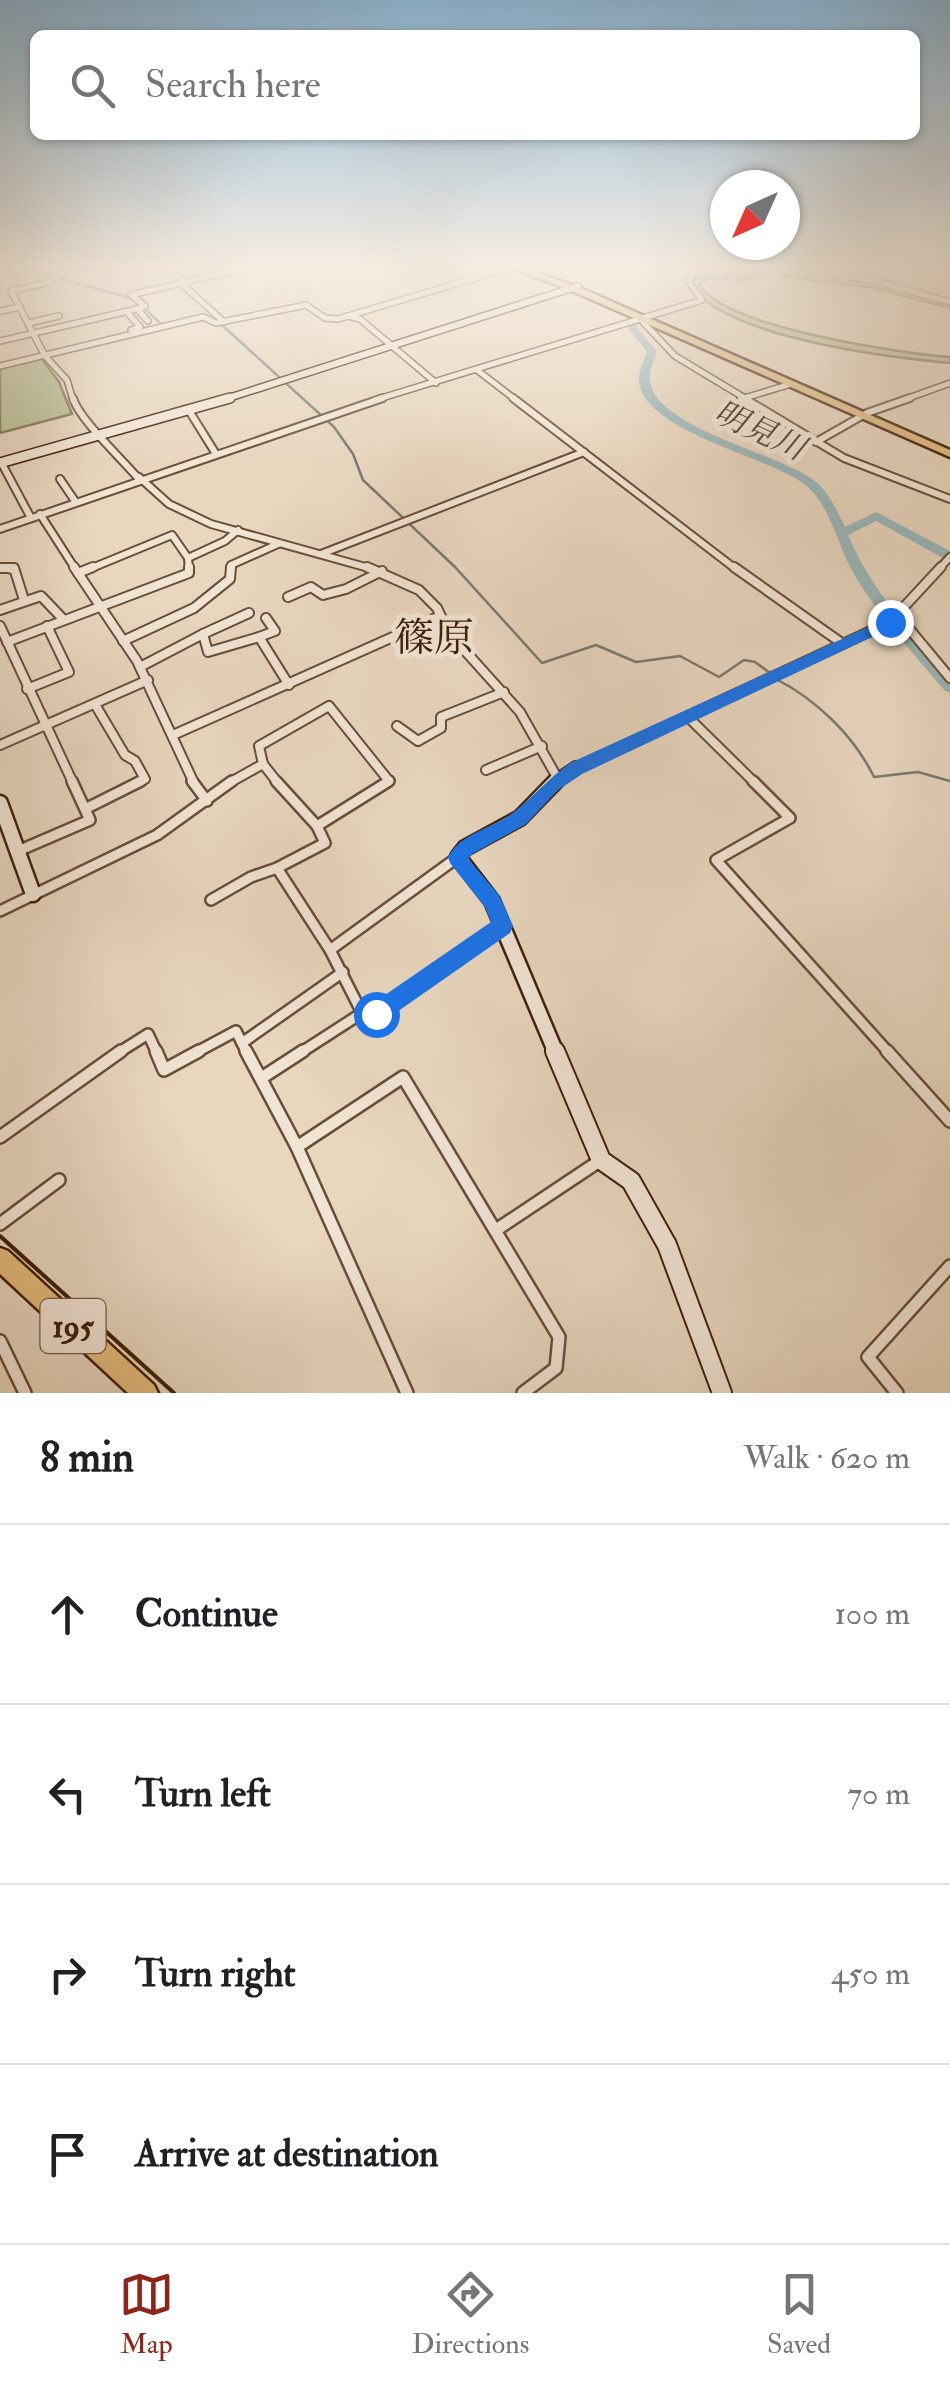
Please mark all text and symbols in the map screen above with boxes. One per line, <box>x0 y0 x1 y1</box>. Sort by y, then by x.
search box <box>30 30 920 140</box>
icon: search <box>65 58 120 113</box>
text: Search here <box>145 61 321 109</box>
north arrow <box>710 170 800 260</box>
water label: 明見川 <box>708 392 814 471</box>
route end <box>868 600 914 646</box>
district label: 篠原 <box>394 613 474 664</box>
route start <box>354 992 400 1038</box>
road number: 195 <box>40 1299 106 1353</box>
text: 8 min <box>40 1432 134 1484</box>
text: Walk · 620 m <box>744 1438 910 1478</box>
icon: ahead <box>40 1587 95 1642</box>
text: Continue <box>135 1590 278 1638</box>
text: 100 m <box>834 1594 910 1634</box>
icon: left <box>40 1767 95 1822</box>
text: Turn left <box>135 1770 271 1818</box>
text: 70 m <box>847 1774 910 1814</box>
icon: right <box>40 1947 95 2002</box>
text: Turn right <box>135 1950 296 1998</box>
text: 450 m <box>831 1954 910 1994</box>
icon: arrive <box>40 2127 95 2182</box>
text: Arrive at destination <box>135 2130 439 2178</box>
tab: Map <box>119 2267 174 2362</box>
tab: Directions <box>412 2267 529 2362</box>
tab: Saved <box>767 2267 831 2362</box>

